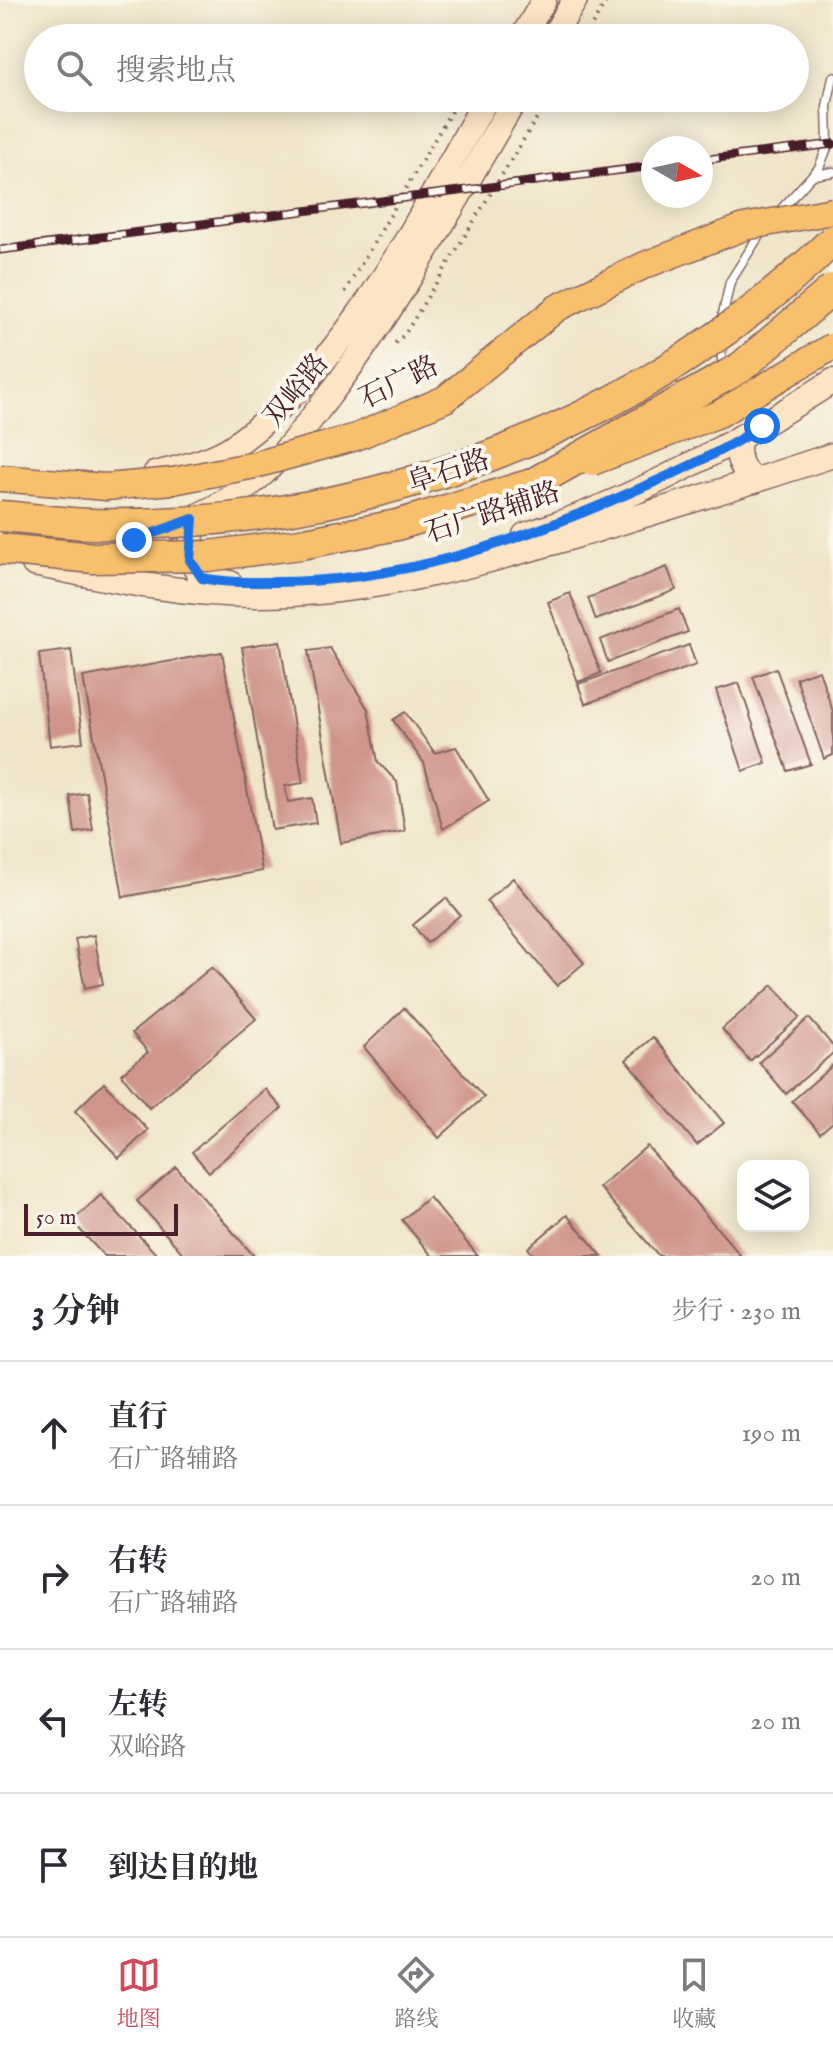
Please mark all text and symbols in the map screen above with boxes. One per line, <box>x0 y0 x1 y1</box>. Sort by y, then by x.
search box <box>24 24 809 112</box>
icon: search <box>52 46 96 90</box>
text: 搜索地点 <box>116 53 236 91</box>
north arrow <box>641 136 713 208</box>
street label: 双峪路 <box>257 347 337 434</box>
street label: 石广路 <box>354 349 445 417</box>
route start <box>744 408 780 444</box>
street label: 阜石路 <box>403 443 494 502</box>
street label: 石广路辅路 <box>421 475 565 552</box>
route end <box>116 522 152 558</box>
map controls <box>737 1160 809 1232</box>
button: layers <box>737 1160 809 1232</box>
scale bar <box>24 1200 178 1236</box>
text: 50 m <box>36 1204 77 1232</box>
text: 3 分钟 <box>32 1291 120 1334</box>
text: 步行 · 230 m <box>671 1295 801 1328</box>
text: 直行 <box>108 1399 168 1437</box>
icon: ahead <box>32 1411 76 1455</box>
text: 190 m <box>741 1417 801 1450</box>
text: 石广路辅路 <box>108 1443 238 1476</box>
text: 右转 <box>108 1543 168 1581</box>
icon: right <box>32 1555 76 1599</box>
text: 20 m <box>750 1561 801 1594</box>
text: 石广路辅路 <box>108 1587 238 1620</box>
text: 左转 <box>108 1687 168 1725</box>
icon: left <box>32 1699 76 1743</box>
text: 20 m <box>750 1705 801 1738</box>
text: 双峪路 <box>108 1731 186 1764</box>
icon: arrive <box>32 1843 76 1887</box>
text: 到达目的地 <box>108 1850 258 1888</box>
tab: 地图 <box>117 1953 161 2034</box>
tab: 路线 <box>394 1953 438 2034</box>
tab: 收藏 <box>672 1953 716 2034</box>

